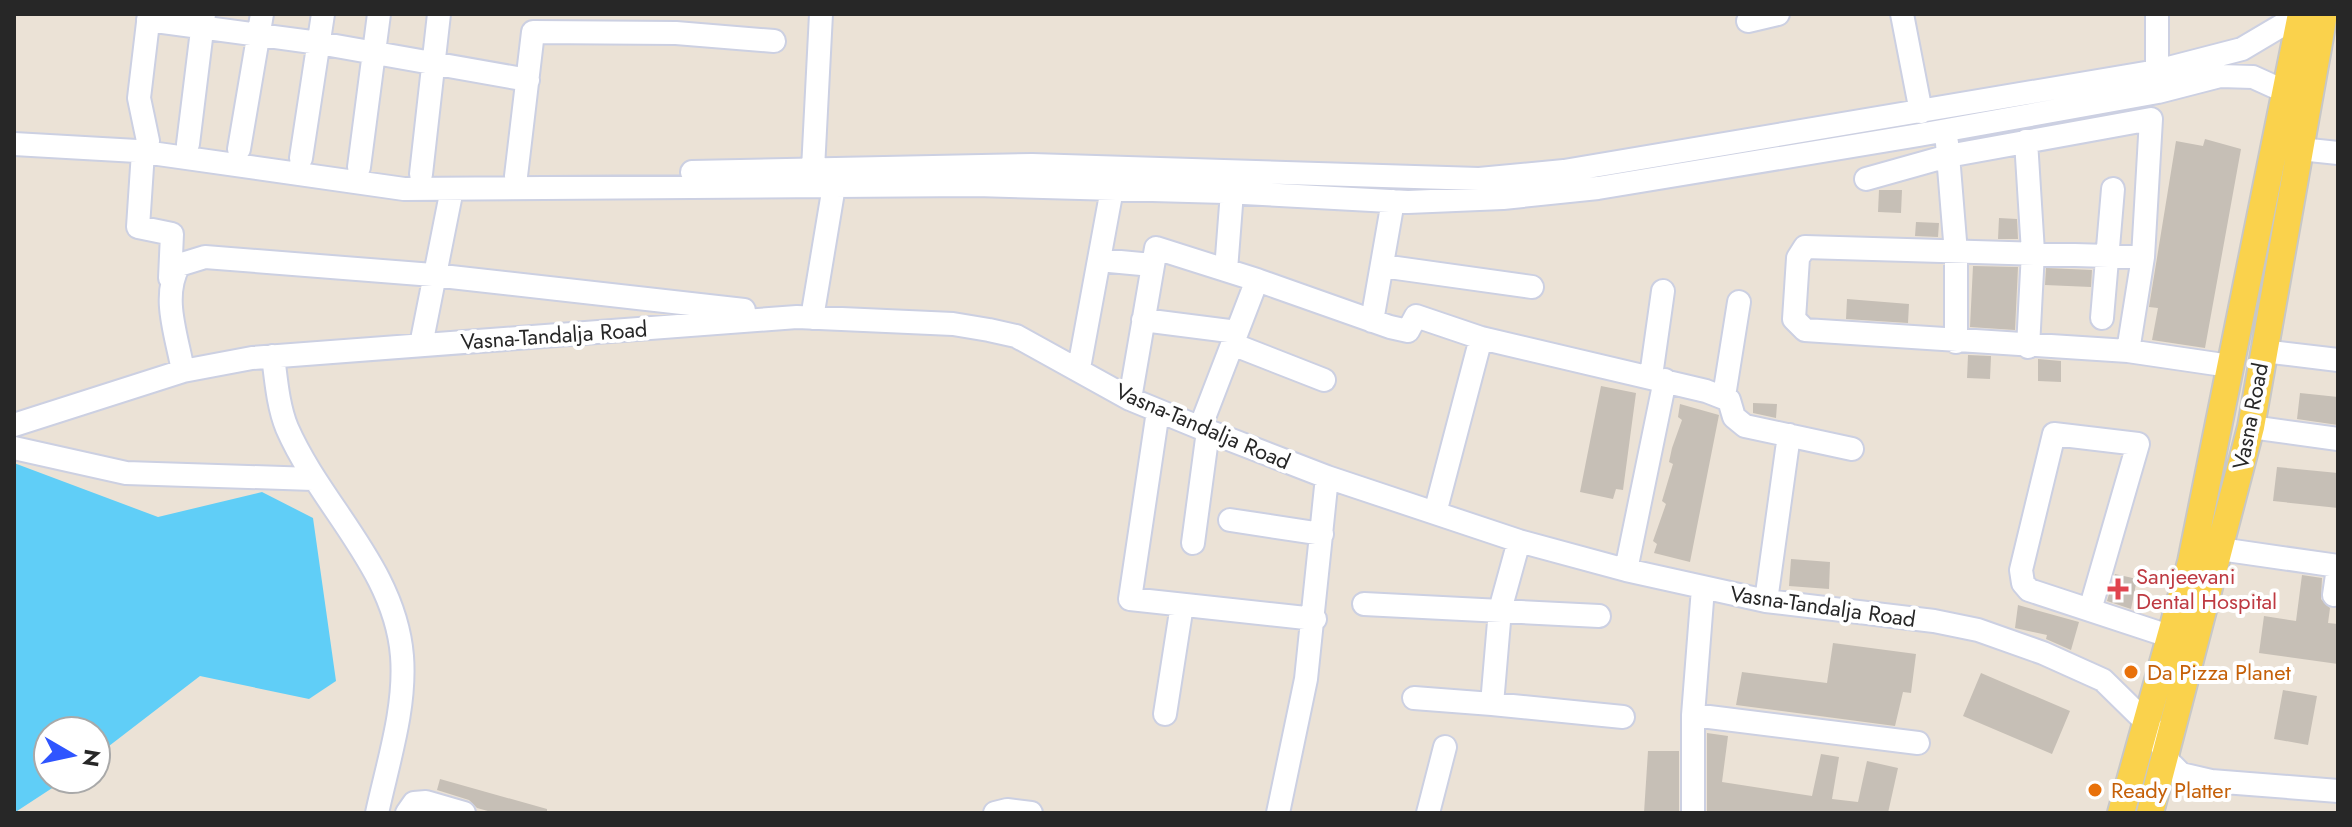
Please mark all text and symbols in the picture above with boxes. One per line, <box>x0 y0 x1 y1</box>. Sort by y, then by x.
street label: Vasna-Tandalja Road <box>460 313 648 357</box>
street label: Vasna Road <box>2224 360 2276 472</box>
street label: Vasna-Tandalja Road <box>1111 375 1295 477</box>
place label: Sanjeevani Dental Hospital <box>2136 560 2277 617</box>
street label: Vasna-Tandalja Road <box>1728 577 1918 635</box>
marker: Sanjeevani Dental Hospital <box>2107 578 2129 600</box>
place label: Da Pizza Planet <box>2147 656 2292 688</box>
marker: Da Pizza Planet <box>2122 663 2140 681</box>
north arrow <box>32 715 112 795</box>
text: N <box>75 747 109 769</box>
place label: Ready Platter <box>2111 774 2232 806</box>
marker: Ready Platter <box>2086 781 2104 799</box>

